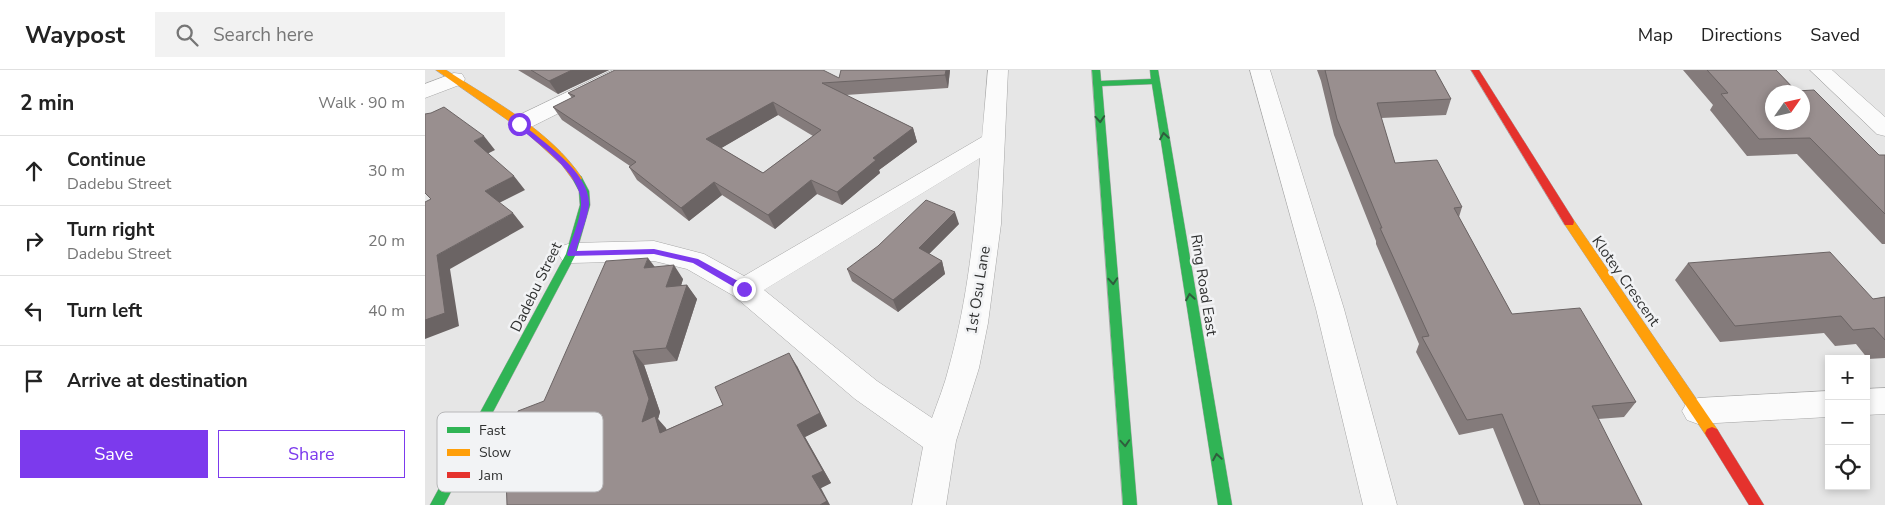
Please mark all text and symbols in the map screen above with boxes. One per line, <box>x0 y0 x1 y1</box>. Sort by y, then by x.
search box <box>155 12 505 57</box>
text: Waypost <box>25 19 125 51</box>
icon: search <box>173 21 201 49</box>
text: Search here <box>213 22 314 48</box>
text: Map <box>1638 23 1673 47</box>
text: Directions <box>1701 23 1782 47</box>
text: Saved <box>1810 23 1860 47</box>
north arrow <box>1765 85 1810 130</box>
text: 2 min <box>20 89 74 117</box>
text: Walk · 90 m <box>318 92 405 114</box>
route start <box>508 113 531 136</box>
one-way arrow <box>1094 115 1105 123</box>
one-way arrow <box>1160 132 1170 141</box>
text: Continue <box>67 147 146 173</box>
icon: ahead <box>20 157 48 185</box>
text: 30 m <box>368 160 405 182</box>
text: Dadebu Street <box>67 173 171 195</box>
text: Turn right <box>67 217 154 243</box>
icon: right <box>20 227 48 255</box>
text: 20 m <box>368 230 405 252</box>
street label: Klotey Crescent <box>1587 232 1665 331</box>
street label: Ring Road East <box>1186 233 1222 338</box>
street label: Dadebu Street <box>506 238 567 335</box>
text: Dadebu Street <box>67 243 171 265</box>
street label: 1st Osu Lane <box>961 245 995 335</box>
one-way arrow <box>1107 277 1118 285</box>
route end <box>733 278 756 301</box>
one-way arrow <box>1186 292 1196 301</box>
icon: left <box>20 297 48 325</box>
text: Turn left <box>67 298 142 324</box>
text: 40 m <box>368 300 405 322</box>
map controls <box>1825 355 1870 490</box>
button: + <box>1825 355 1870 400</box>
icon: arrive <box>20 367 48 395</box>
text: Arrive at destination <box>67 368 248 394</box>
button: − <box>1825 400 1870 445</box>
legend <box>437 412 603 492</box>
text: Fast <box>479 421 505 440</box>
button: Save <box>20 430 208 478</box>
button: Share <box>218 430 405 478</box>
one-way arrow <box>1120 439 1131 447</box>
text: Slow <box>479 443 511 462</box>
button: locate <box>1825 445 1870 490</box>
one-way arrow <box>1212 453 1222 461</box>
text: Jam <box>478 466 503 485</box>

